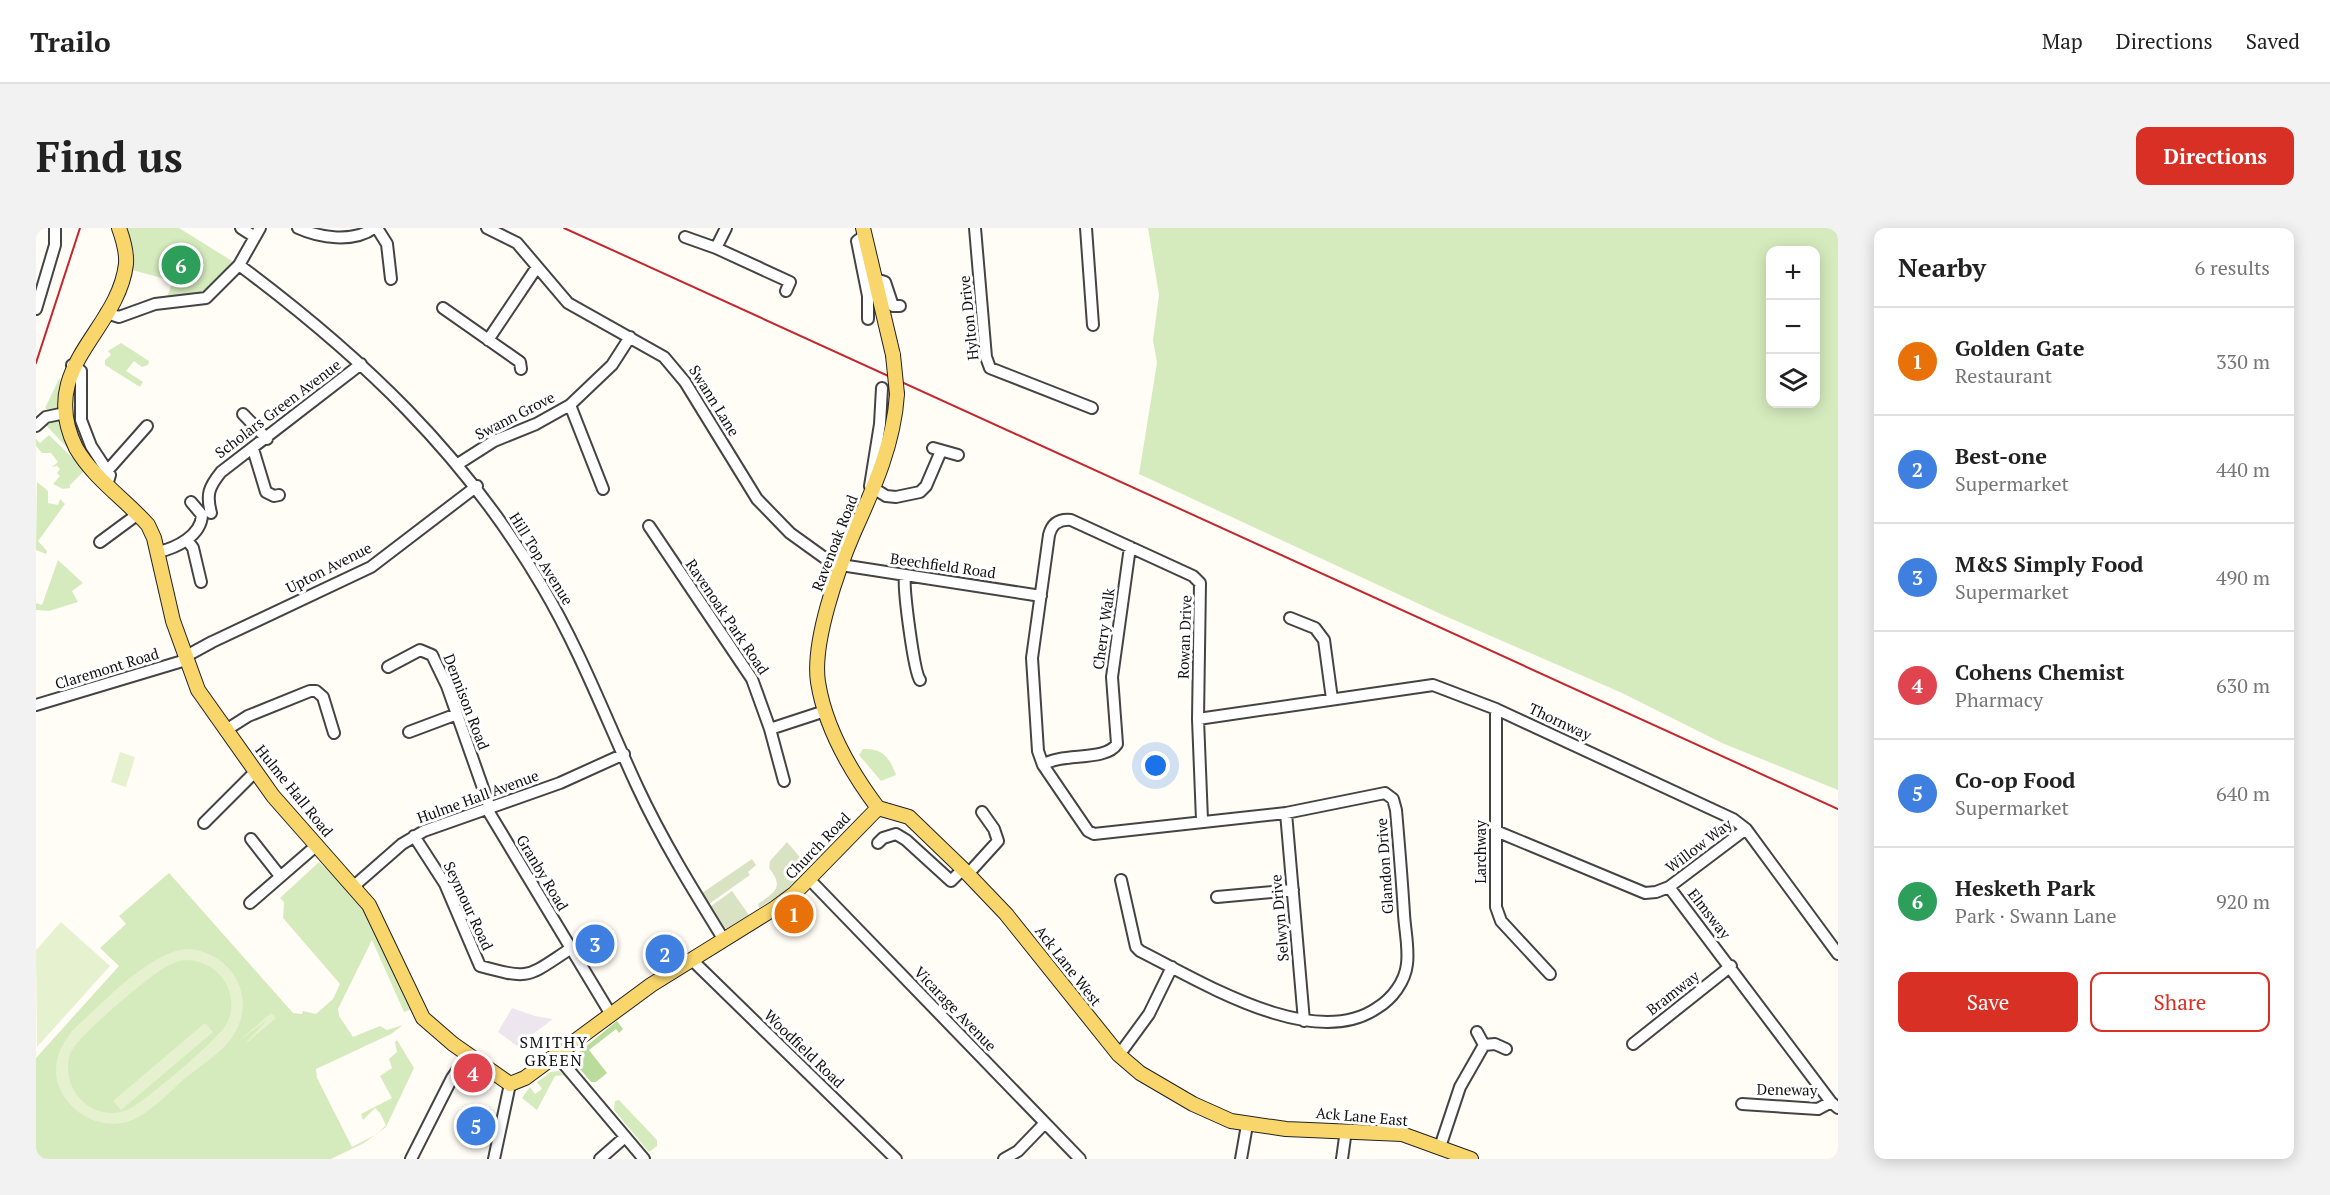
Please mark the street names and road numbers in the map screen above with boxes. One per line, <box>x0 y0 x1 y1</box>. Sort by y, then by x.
street label: Hylton Drive <box>954 275 982 362</box>
street label: Scholars Green Avenue <box>210 354 344 462</box>
street label: Swann Lane <box>685 361 745 440</box>
street label: Swann Grove <box>471 386 558 444</box>
street label: Ravenoak Road <box>807 492 862 594</box>
street label: Hill Top Avenue <box>505 508 578 609</box>
street label: Upton Avenue <box>282 537 375 597</box>
street label: Beechfield Road <box>889 548 997 582</box>
street label: Ravenoak Park Road <box>682 555 774 678</box>
street label: Cherry Walk <box>1087 587 1119 671</box>
street label: Rowan Drive <box>1173 595 1195 679</box>
street label: Claremont Road <box>52 643 161 693</box>
street label: Dennison Road <box>439 651 494 753</box>
street label: Thornway <box>1526 698 1595 745</box>
street label: Hulme Hall Road <box>252 740 338 841</box>
street label: Hulme Hall Avenue <box>414 765 541 827</box>
street label: Church Road <box>780 808 854 883</box>
street label: Willow Way <box>1661 813 1736 877</box>
street label: Glandon Drive <box>1371 817 1397 915</box>
street label: Larchway <box>1470 820 1490 884</box>
street label: Granby Road <box>512 831 573 914</box>
street label: Seymour Road <box>440 858 498 953</box>
street label: Selwyn Drive <box>1265 874 1293 962</box>
street label: Elmsway <box>1684 884 1736 943</box>
street label: Ack Lane West <box>1031 921 1107 1010</box>
street label: Vicarage Avenue <box>910 962 1001 1055</box>
street label: Bramway <box>1642 965 1703 1019</box>
street label: Woodfield Road <box>760 1005 849 1092</box>
street label: Deneway <box>1757 1078 1818 1100</box>
street label: Ack Lane East <box>1315 1102 1409 1130</box>

